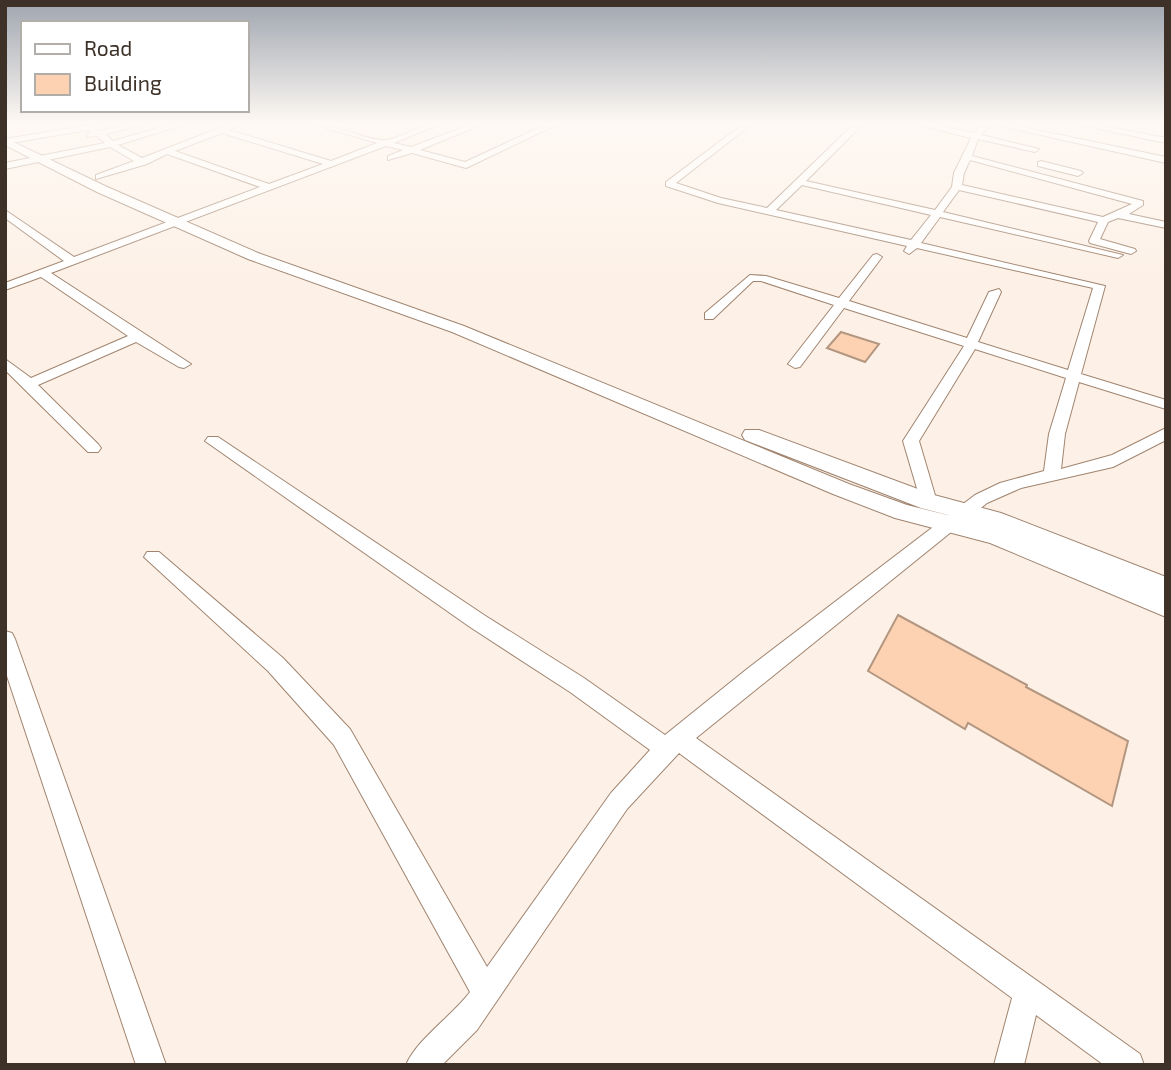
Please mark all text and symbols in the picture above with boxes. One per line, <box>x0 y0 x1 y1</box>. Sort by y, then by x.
legend <box>21 21 248 112</box>
text: Road <box>84 35 132 60</box>
text: Building <box>84 70 162 95</box>

